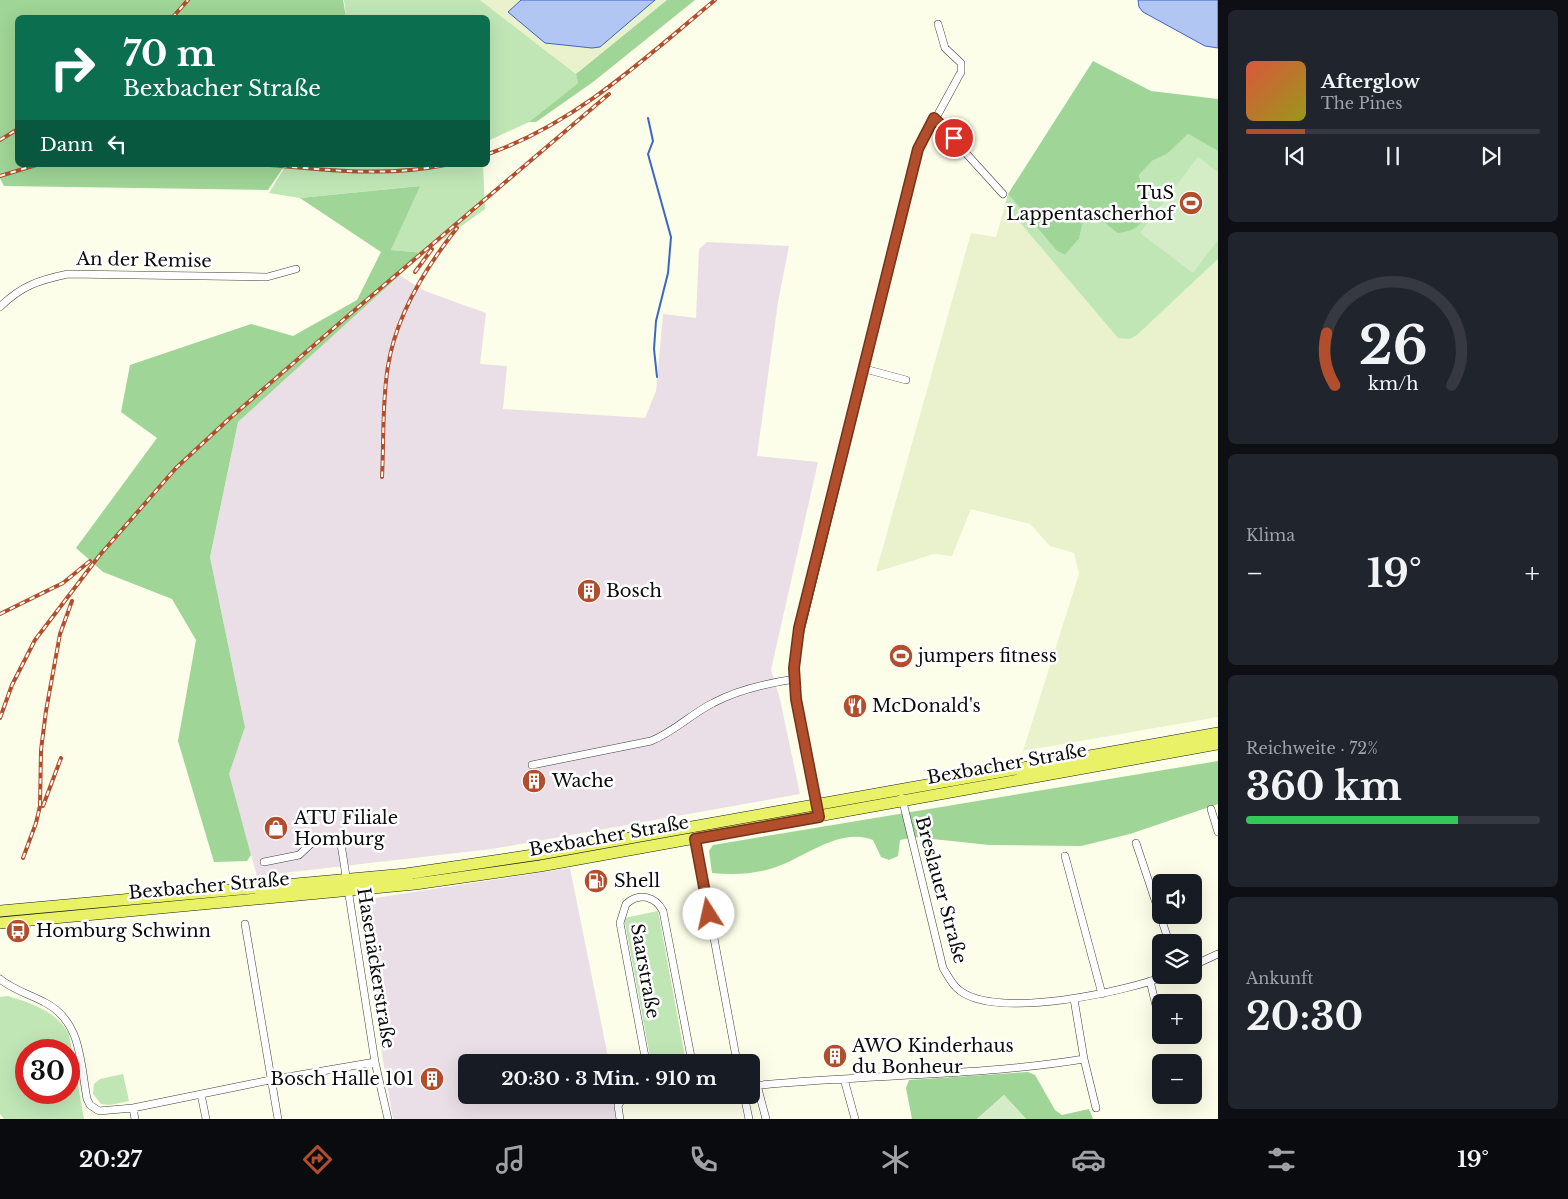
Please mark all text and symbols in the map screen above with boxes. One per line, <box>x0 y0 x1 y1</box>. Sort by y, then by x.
text: 70 m <box>123 32 216 75</box>
icon: right <box>40 35 105 100</box>
text: Afterglow <box>1321 70 1420 93</box>
text: Bexbacher Straße <box>123 75 321 102</box>
text: The Pines <box>1321 93 1403 113</box>
pin <box>933 117 975 159</box>
icon: arrive <box>940 124 968 152</box>
icon: left <box>103 130 131 158</box>
text: Dann <box>40 133 93 156</box>
icon: previous <box>1281 142 1309 170</box>
icon: pause <box>1379 142 1407 170</box>
icon: next <box>1477 142 1505 170</box>
place label: TuS Lappentascherhof <box>1006 182 1177 225</box>
sports icon: TuS Lappentascherhof <box>1178 190 1204 216</box>
street label: An der Remise <box>75 248 212 272</box>
text: 26 <box>1359 314 1427 378</box>
text: km/h <box>1368 373 1418 395</box>
text: Klima <box>1246 525 1295 545</box>
text: 19° <box>1367 550 1422 597</box>
text: − <box>1246 556 1264 591</box>
text: + <box>1525 556 1540 591</box>
building icon: Bosch <box>576 578 602 604</box>
place label: Bosch <box>606 580 662 602</box>
sports icon: jumpers fitness <box>888 643 914 669</box>
place label: jumpers fitness <box>915 645 1057 667</box>
restaurant icon: McDonald's <box>842 693 868 719</box>
place label: McDonald's <box>872 695 981 717</box>
text: Reichweite · 72% <box>1246 738 1378 758</box>
street label: Bexbacher Straße <box>925 739 1089 789</box>
text: 360 km <box>1246 763 1402 810</box>
building icon: Wache <box>521 768 547 794</box>
place label: Wache <box>551 770 614 792</box>
place label: ATU Filiale Homburg <box>293 807 398 850</box>
street label: Bexbacher Straße <box>527 811 691 861</box>
street label: Breslauer Straße <box>911 814 971 966</box>
shop icon: ATU Filiale Homburg <box>263 815 289 841</box>
street label: Bexbacher Straße <box>127 868 291 904</box>
fuel station icon: Shell <box>583 868 609 894</box>
place label: Shell <box>614 870 660 892</box>
map controls <box>1152 874 1202 1104</box>
button: sound <box>1152 874 1202 924</box>
street label: Hasenäckerstraße <box>352 886 400 1050</box>
position arrow <box>682 887 734 939</box>
bus stop icon: Homburg Schwinn <box>5 918 31 944</box>
place label: Homburg Schwinn <box>36 920 211 942</box>
street label: Saarstraße <box>626 922 664 1020</box>
button: layers <box>1152 934 1202 984</box>
text: Ankunft <box>1246 968 1314 988</box>
text: 20:30 <box>1246 993 1363 1040</box>
button: + <box>1152 994 1202 1044</box>
place label: AWO Kinderhaus du Bonheur <box>851 1035 1014 1078</box>
speed limit sign: 30 <box>15 1039 80 1104</box>
building icon: AWO Kinderhaus du Bonheur <box>822 1043 848 1069</box>
button: − <box>1152 1054 1202 1104</box>
building icon: Bosch Halle 101 <box>419 1066 445 1092</box>
text: 20:30 · 3 Min. · 910 m <box>501 1067 717 1090</box>
place label: Bosch Halle 101 <box>270 1068 414 1090</box>
icon: directions <box>300 1142 335 1177</box>
icon: music <box>493 1142 528 1177</box>
icon: phone <box>686 1142 721 1177</box>
icon: climate <box>878 1142 913 1177</box>
icon: car <box>1071 1142 1106 1177</box>
icon: filters <box>1264 1142 1299 1177</box>
text: 20:27 <box>79 1146 142 1173</box>
text: 19° <box>1457 1146 1489 1173</box>

